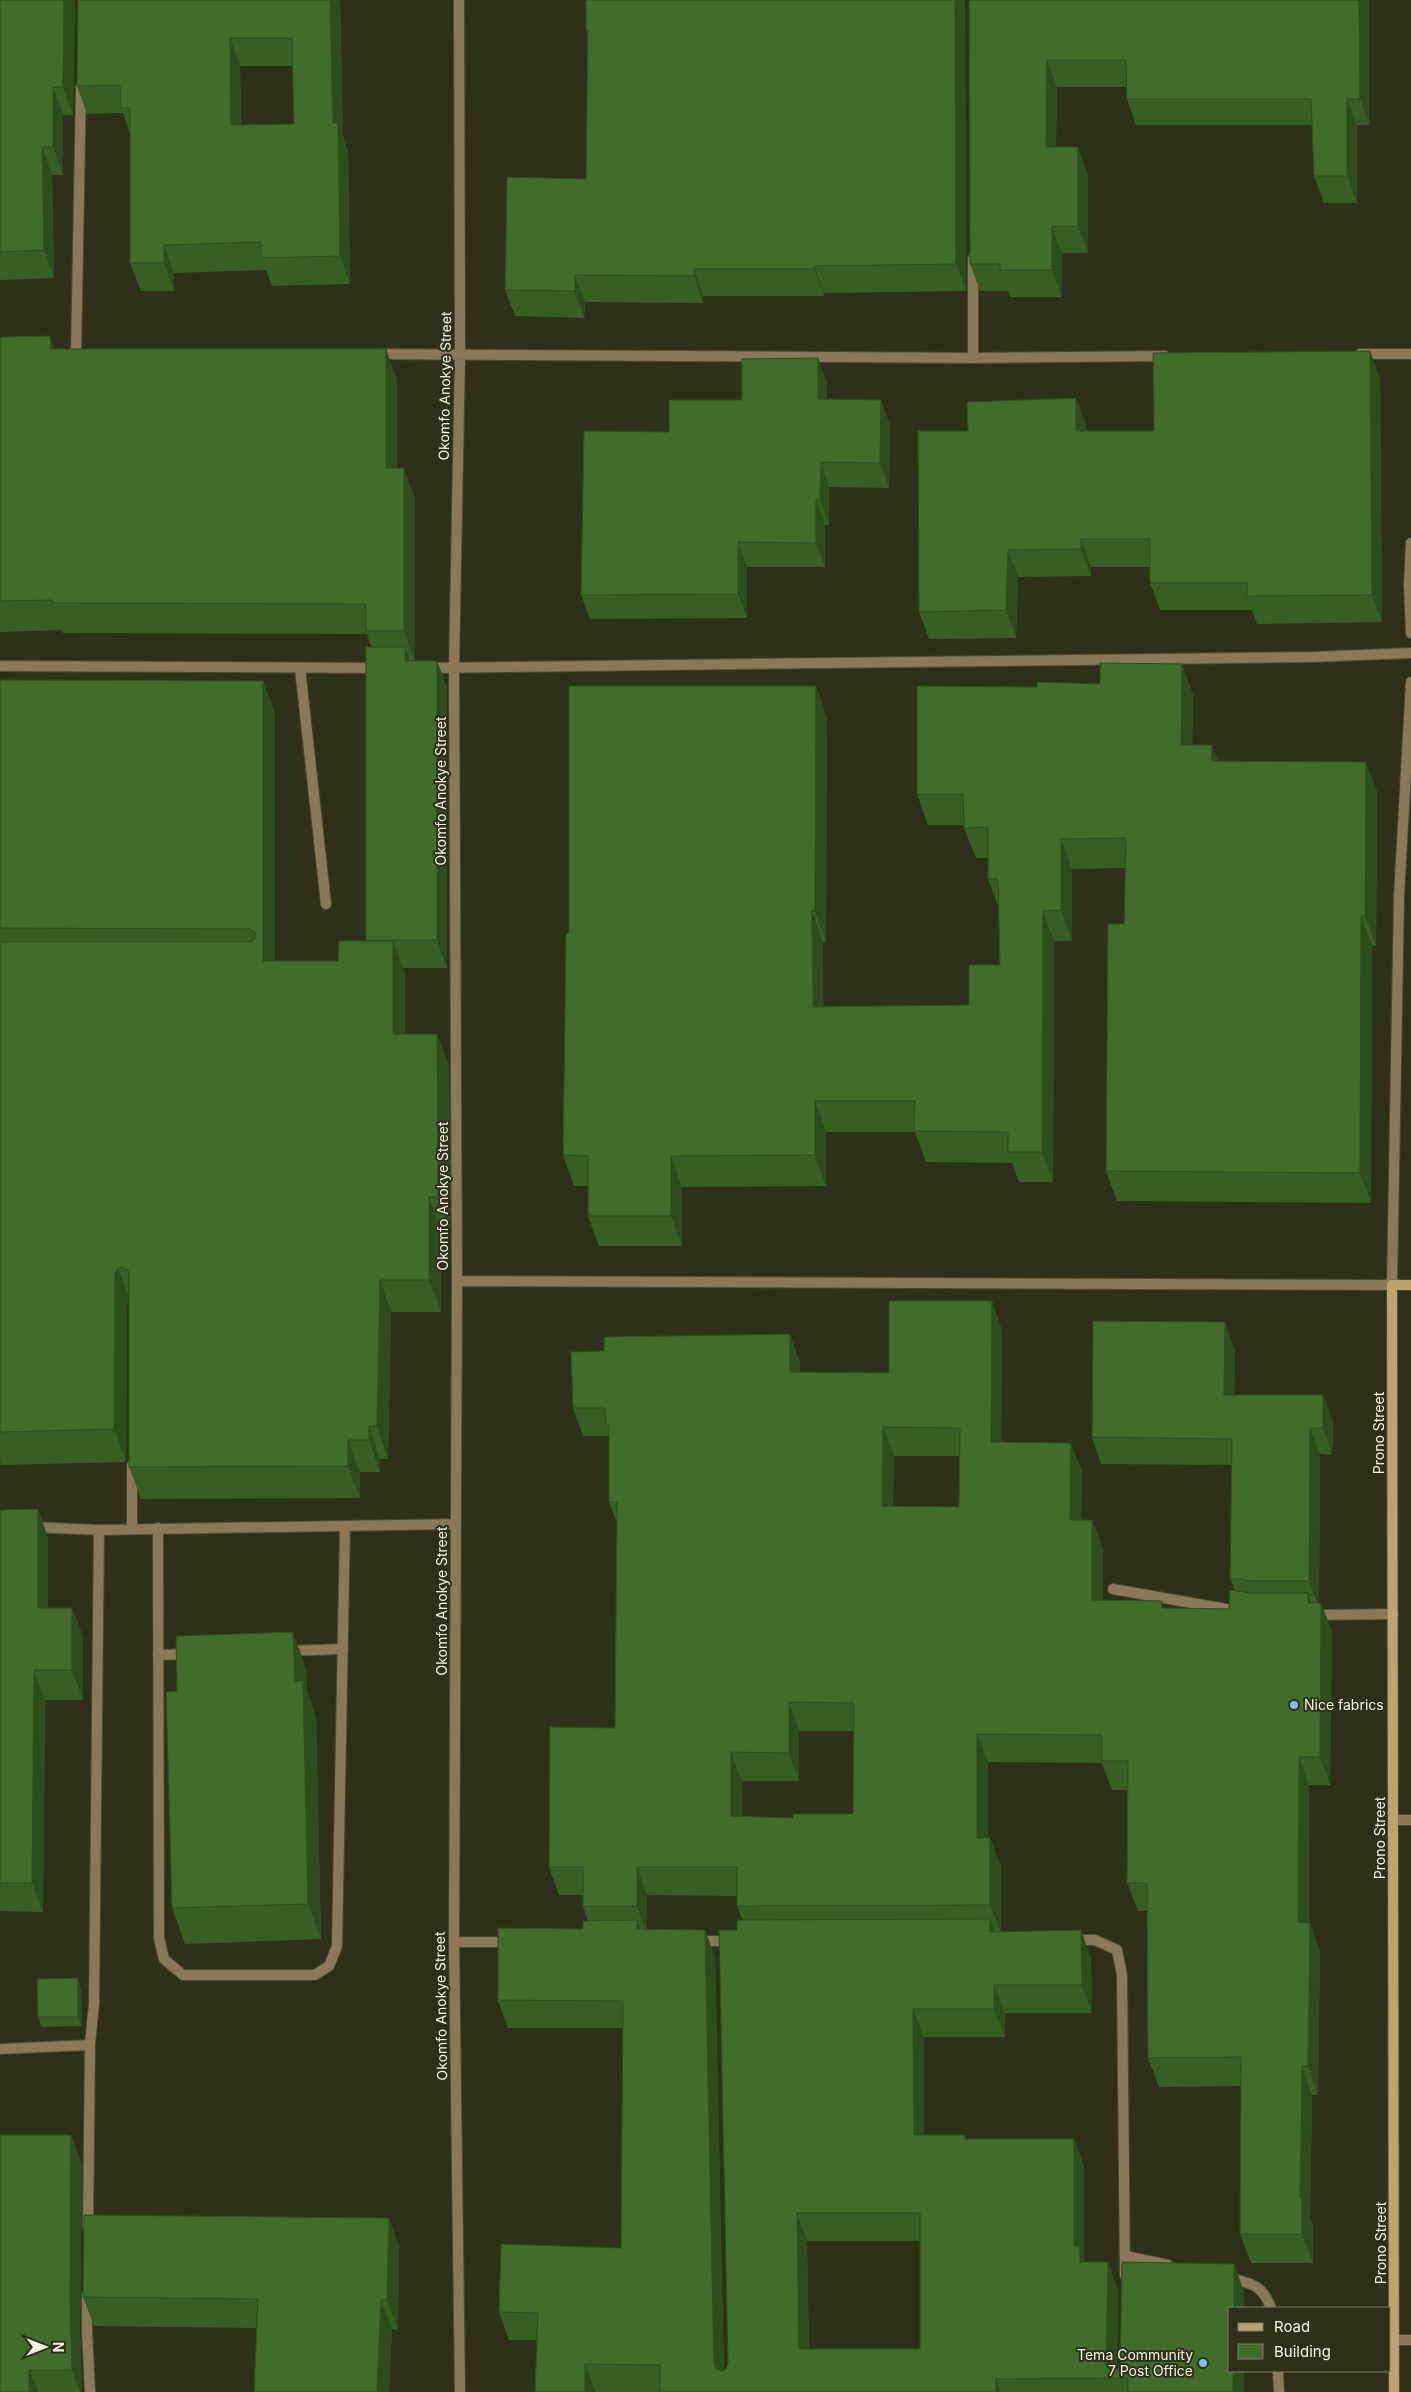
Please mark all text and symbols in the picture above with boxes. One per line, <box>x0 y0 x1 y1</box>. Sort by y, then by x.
street label: Okomfo Anokye Street <box>435 311 454 461</box>
street label: Okomfo Anokye Street <box>432 716 449 866</box>
street label: Okomfo Anokye Street <box>434 1121 451 1271</box>
street label: Prono Street <box>1370 1391 1387 1474</box>
street label: Okomfo Anokye Street <box>433 1526 450 1676</box>
place label: Nice fabrics <box>1304 1696 1384 1713</box>
marker: Nice fabrics <box>1288 1699 1300 1711</box>
street label: Prono Street <box>1371 1796 1388 1879</box>
street label: Okomfo Anokye Street <box>431 1931 450 2081</box>
street label: Prono Street <box>1372 2201 1389 2284</box>
legend <box>1228 2307 1391 2372</box>
text: Road <box>1274 2317 1310 2336</box>
north arrow <box>20 2322 70 2372</box>
text: N <box>50 2342 67 2352</box>
text: Building <box>1274 2342 1331 2361</box>
place label: Tema Community 7 Post Office <box>1077 2346 1193 2379</box>
marker: Tema Community 7 Post Office <box>1197 2357 1209 2369</box>

